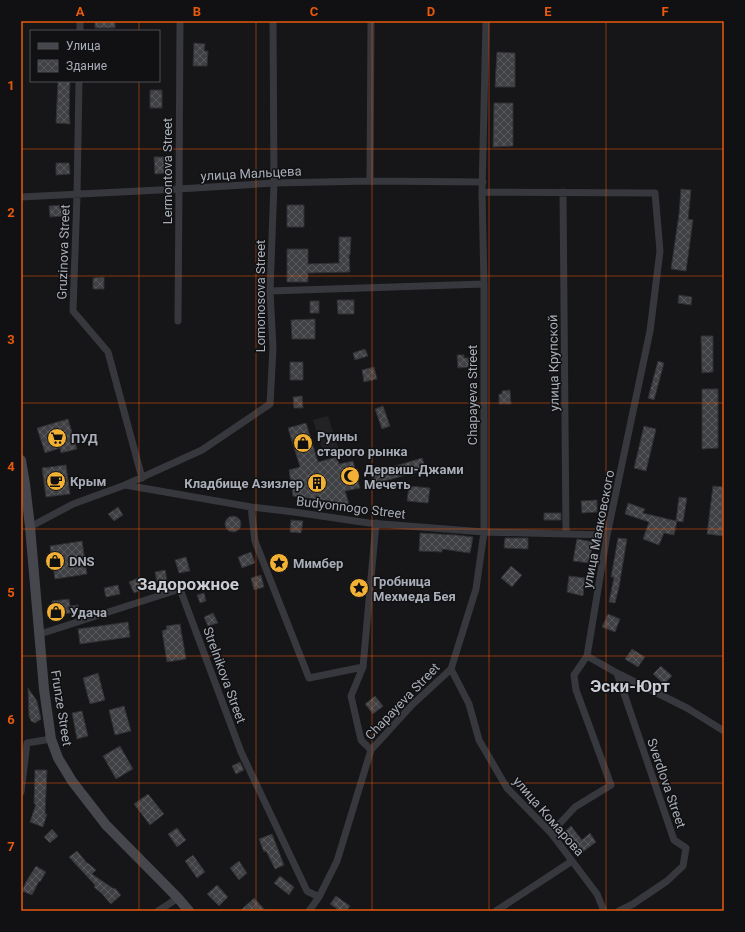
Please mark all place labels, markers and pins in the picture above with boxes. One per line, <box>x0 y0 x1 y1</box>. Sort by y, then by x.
supermarket icon: ПУД <box>46 427 68 449</box>
place label: Руины старого рынка <box>317 429 408 459</box>
place label: ПУД <box>71 431 98 446</box>
shop icon: Руины старого рынка <box>292 432 314 454</box>
place label: Дервиш-Джами Мечеть <box>364 462 464 492</box>
mosque icon: Дервиш-Джами Мечеть <box>339 465 361 487</box>
cafe icon: Крым <box>45 470 67 492</box>
building icon: Кладбище Азизлер <box>306 472 328 494</box>
place label: Крым <box>70 474 106 489</box>
place label: Кладбище Азизлер <box>184 476 303 491</box>
shop icon: DNS <box>44 550 66 572</box>
place icon: Мимбер <box>268 552 290 574</box>
place label: DNS <box>69 554 95 569</box>
place label: Мимбер <box>293 556 343 571</box>
place label: Гробница Мехмеда Бея <box>373 574 456 604</box>
place icon: Гробница Мехмеда Бея <box>348 577 370 599</box>
shop icon: Удача <box>45 601 67 623</box>
place label: Удача <box>70 605 107 620</box>

